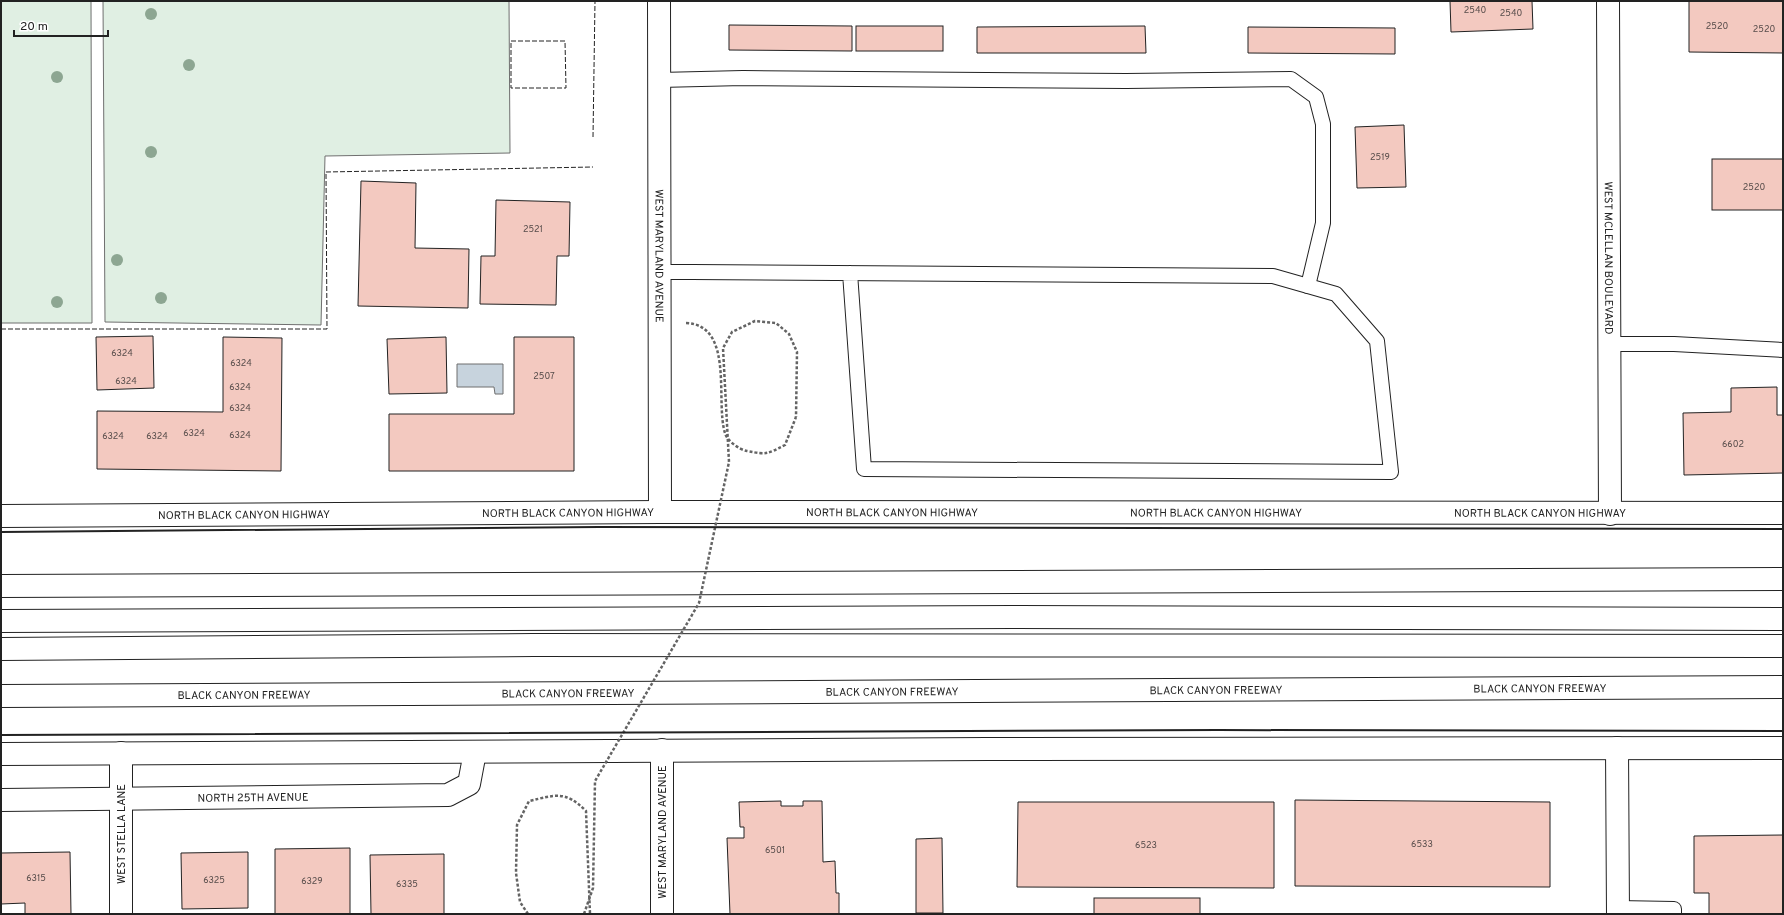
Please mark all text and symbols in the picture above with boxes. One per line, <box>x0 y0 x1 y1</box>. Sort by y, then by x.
house number: 2540 <box>1464 5 1487 16</box>
house number: 2540 <box>1500 8 1523 19</box>
scale bar <box>14 12 108 38</box>
text: 20 m <box>20 19 48 35</box>
house number: 2520 <box>1706 21 1728 32</box>
house number: 2520 <box>1753 24 1775 35</box>
house number: 2519 <box>1370 152 1390 163</box>
street label: WEST MCLELLAN BOULEVARD <box>1601 181 1615 335</box>
house number: 2520 <box>1743 182 1765 193</box>
street label: WEST MARYLAND AVENUE <box>651 189 666 323</box>
house number: 2521 <box>523 224 543 235</box>
house number: 6324 <box>111 348 133 359</box>
house number: 6324 <box>230 358 252 369</box>
house number: 2507 <box>533 371 555 382</box>
house number: 6324 <box>115 376 137 387</box>
house number: 6324 <box>229 382 251 393</box>
house number: 6324 <box>229 403 251 414</box>
house number: 6324 <box>183 428 205 439</box>
house number: 6324 <box>229 430 251 441</box>
house number: 6324 <box>102 431 124 442</box>
house number: 6324 <box>146 431 168 442</box>
house number: 6602 <box>1722 439 1744 450</box>
street label: NORTH BLACK CANYON HIGHWAY <box>482 506 654 521</box>
street label: NORTH BLACK CANYON HIGHWAY <box>806 506 978 520</box>
street label: NORTH BLACK CANYON HIGHWAY <box>1130 506 1302 521</box>
street label: NORTH BLACK CANYON HIGHWAY <box>1454 507 1626 521</box>
street label: NORTH BLACK CANYON HIGHWAY <box>158 508 330 523</box>
street label: BLACK CANYON FREEWAY <box>1473 682 1607 697</box>
street label: BLACK CANYON FREEWAY <box>1149 684 1283 698</box>
street label: BLACK CANYON FREEWAY <box>825 685 959 700</box>
street label: BLACK CANYON FREEWAY <box>501 687 635 701</box>
street label: BLACK CANYON FREEWAY <box>177 688 311 703</box>
street label: WEST MARYLAND AVENUE <box>656 765 670 899</box>
street label: WEST STELLA LANE <box>115 784 129 884</box>
street label: NORTH 25TH AVENUE <box>197 791 309 806</box>
house number: 6533 <box>1411 839 1433 850</box>
house number: 6523 <box>1135 840 1157 851</box>
house number: 6501 <box>765 845 785 856</box>
house number: 6315 <box>26 873 46 884</box>
house number: 6325 <box>203 875 225 886</box>
house number: 6329 <box>301 876 323 887</box>
house number: 6335 <box>396 879 418 890</box>

